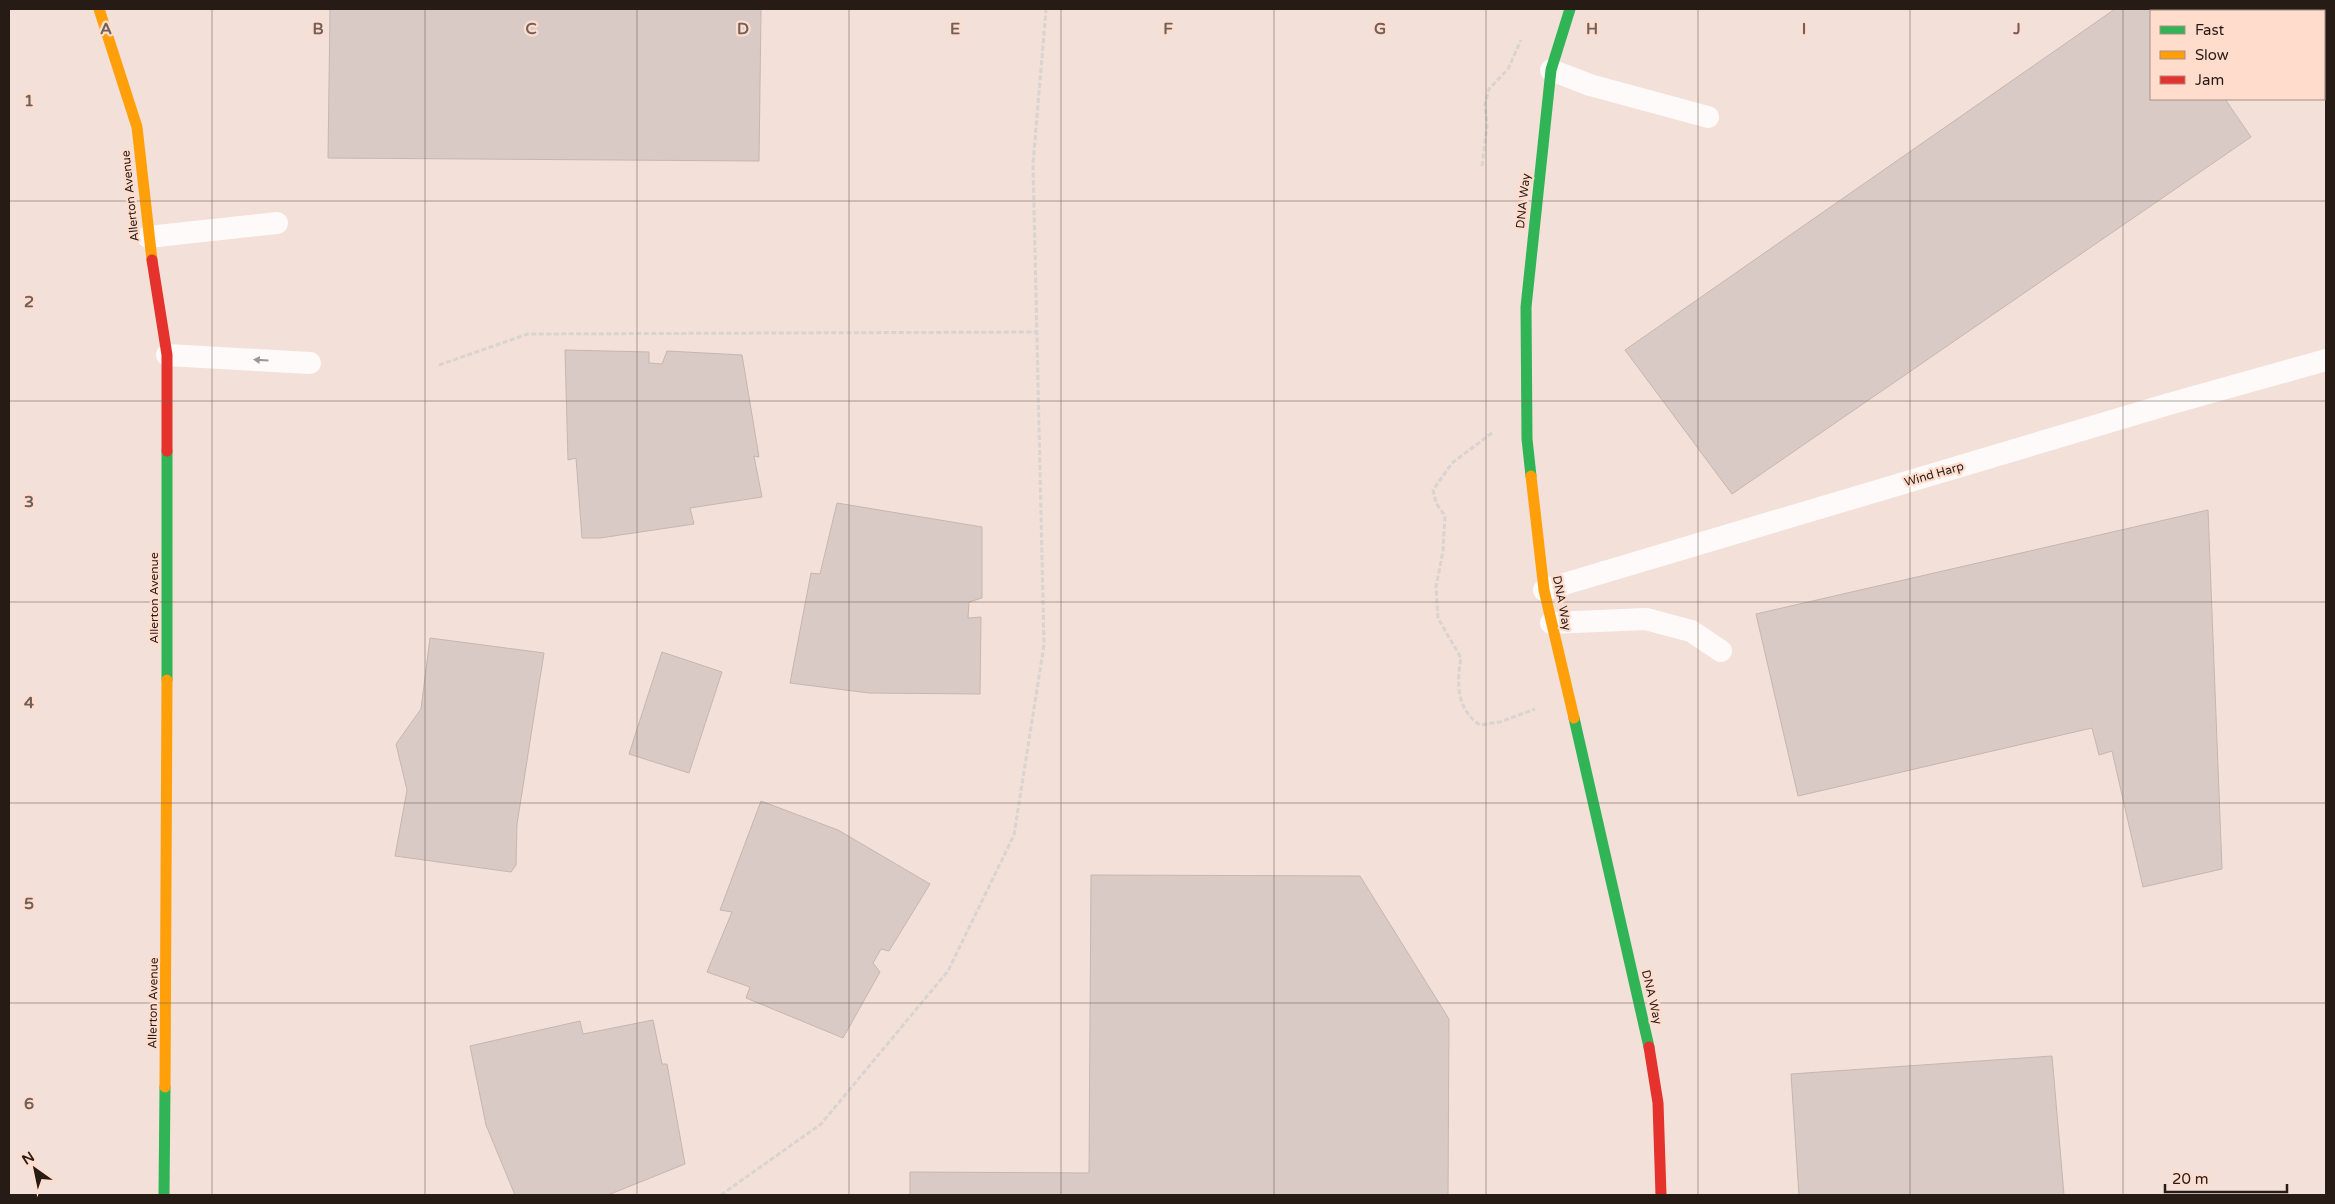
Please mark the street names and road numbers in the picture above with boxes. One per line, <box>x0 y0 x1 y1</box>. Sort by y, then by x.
street label: Allerton Avenue <box>118 150 142 242</box>
street label: DNA Way <box>1513 172 1533 229</box>
street label: Wind Harp <box>1903 459 1965 489</box>
street label: Allerton Avenue <box>147 552 161 644</box>
street label: DNA Way <box>1550 574 1574 632</box>
street label: Allerton Avenue <box>145 957 161 1049</box>
street label: DNA Way <box>1639 968 1665 1026</box>

